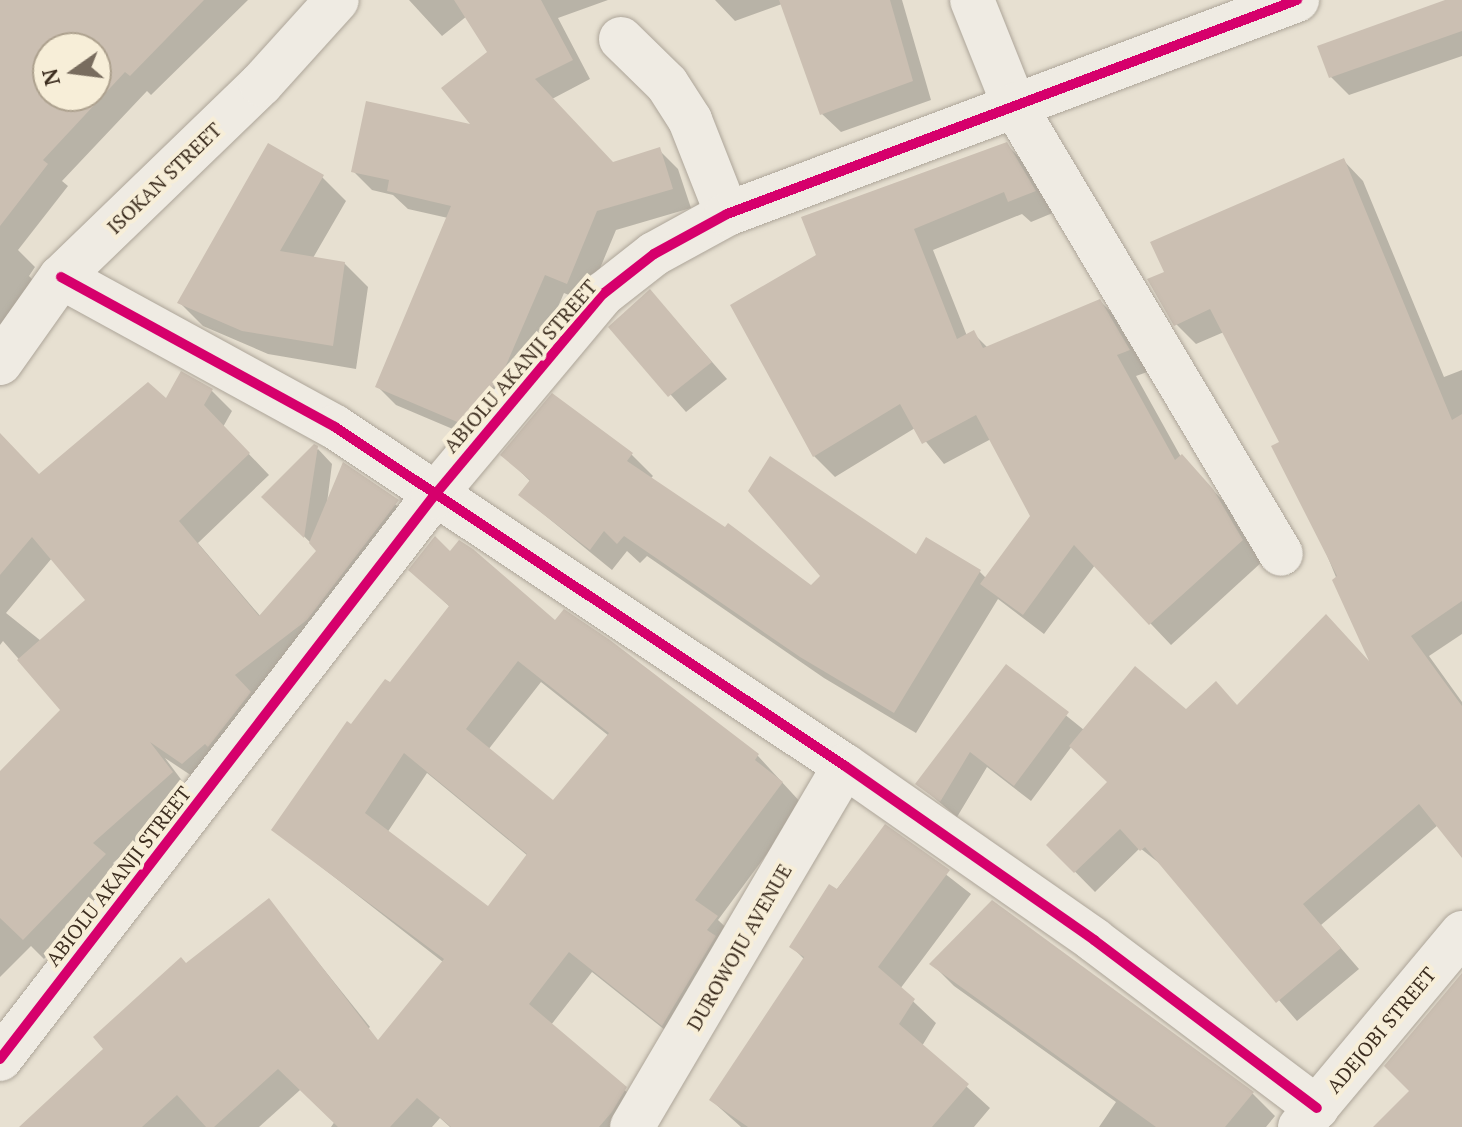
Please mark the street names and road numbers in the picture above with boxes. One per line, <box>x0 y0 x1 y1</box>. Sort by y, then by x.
street label: ISOKAN STREET <box>102 117 226 239</box>
street label: ABIOLU AKANJI STREET <box>438 274 602 458</box>
street label: ABIOLU AKANJI STREET <box>40 781 196 971</box>
street label: DUROWOJU AVENUE <box>681 859 797 1035</box>
street label: ADEJOBI STREET <box>1321 962 1441 1098</box>

